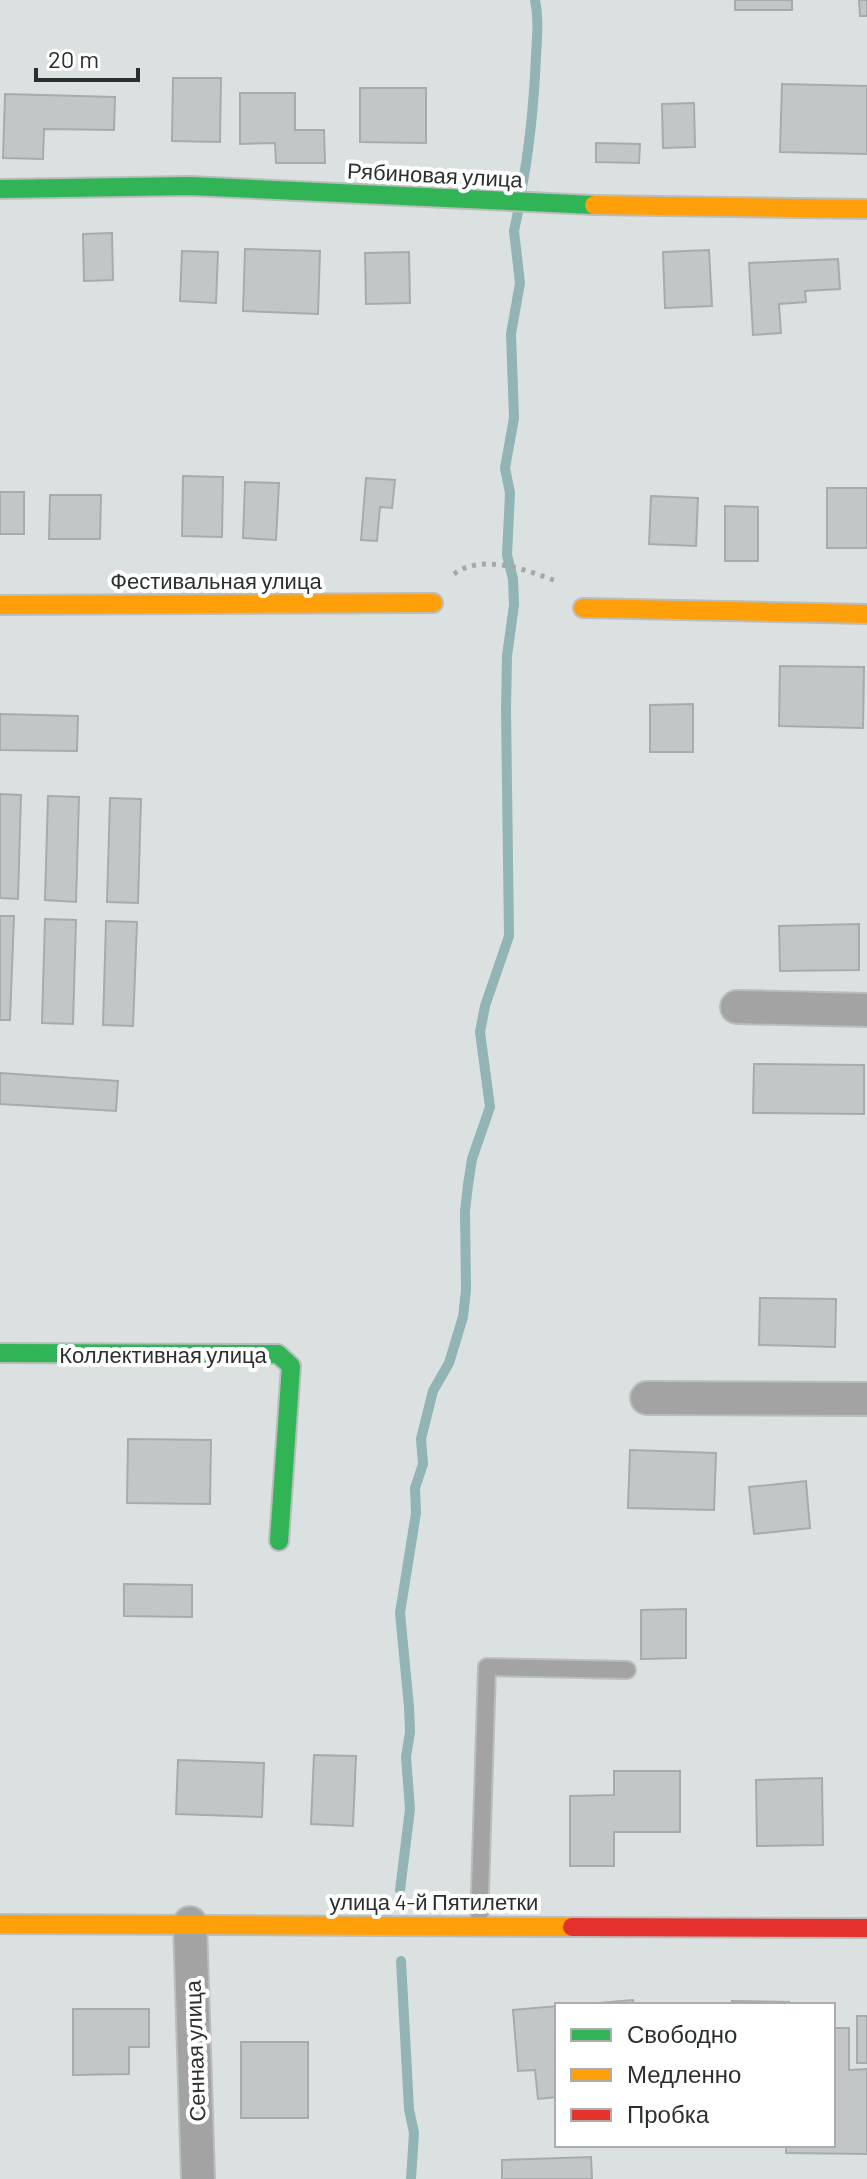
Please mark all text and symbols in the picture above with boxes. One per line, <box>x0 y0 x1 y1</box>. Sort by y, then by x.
scale bar <box>36 32 138 82</box>
text: 20 m <box>48 44 99 73</box>
street label: Рябиновая улица <box>347 156 524 193</box>
street label: Фестивальная улица <box>110 567 322 594</box>
street label: Коллективная улица <box>59 1341 268 1368</box>
street label: улица 4-й Пятилетки <box>330 1888 538 1915</box>
street label: Сенная улица <box>179 1979 210 2122</box>
legend <box>555 2003 835 2147</box>
text: Свободно <box>627 2019 737 2048</box>
text: Медленно <box>627 2059 741 2088</box>
text: Пробка <box>627 2099 710 2128</box>

